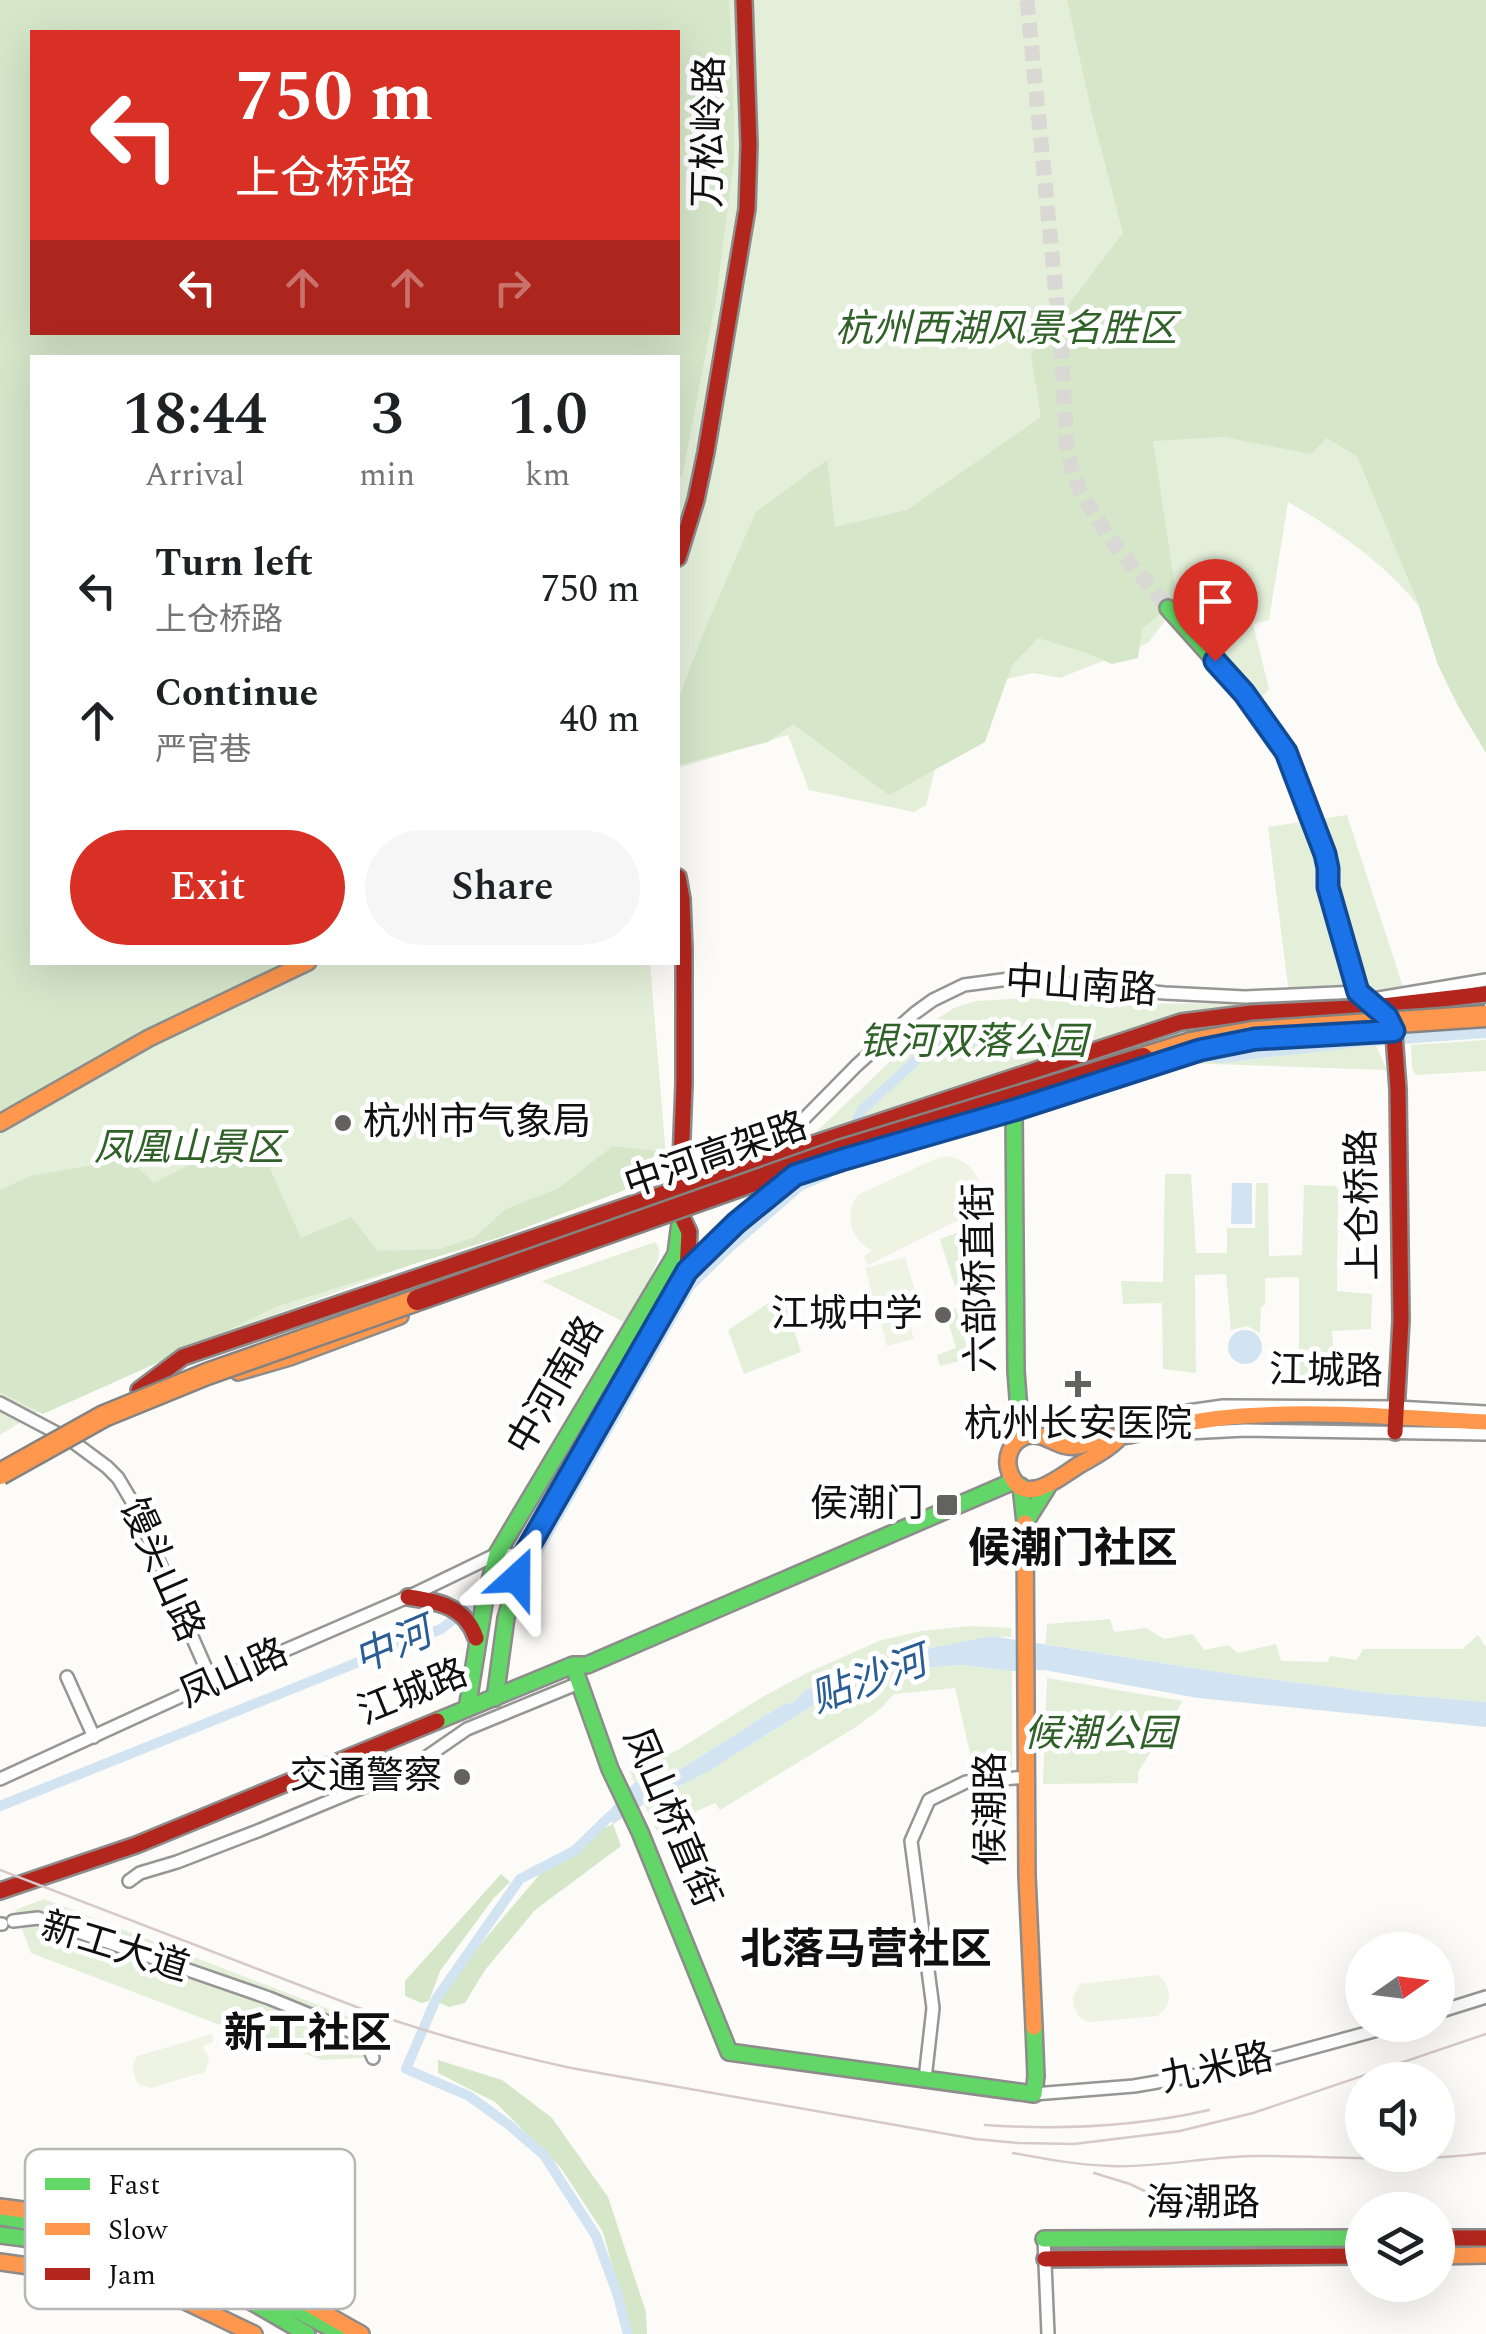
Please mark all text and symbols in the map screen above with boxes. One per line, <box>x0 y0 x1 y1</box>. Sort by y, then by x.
text: 750 m <box>235 45 433 151</box>
street label: 万松岭路 <box>680 55 740 209</box>
icon: left <box>70 70 200 200</box>
text: 上仓桥路 <box>235 145 415 214</box>
icon: left <box>170 260 225 315</box>
icon: ahead <box>275 260 330 315</box>
icon: ahead <box>380 260 435 315</box>
icon: right <box>485 260 540 315</box>
park label: 杭州西湖风景名胜区 <box>835 301 1182 359</box>
text: 18:44 <box>122 369 267 461</box>
text: 3 <box>371 369 403 461</box>
text: 1.0 <box>508 369 588 461</box>
text: Arrival <box>145 451 244 500</box>
text: min <box>359 451 415 500</box>
text: km <box>525 451 570 500</box>
text: Turn left <box>155 535 313 593</box>
pin <box>1173 559 1258 662</box>
text: 750 m <box>541 561 640 619</box>
icon: left <box>70 563 125 618</box>
icon: arrive <box>1188 574 1243 629</box>
text: 上仓桥路 <box>155 596 283 645</box>
text: Continue <box>155 665 318 723</box>
text: 40 m <box>560 691 640 749</box>
icon: ahead <box>70 693 125 748</box>
text: 严官巷 <box>155 726 251 775</box>
button: Exit <box>70 830 345 945</box>
button: Share <box>365 830 640 945</box>
street label: 中山南路 <box>1003 953 1159 1021</box>
park label: 银河双落公园 <box>859 1014 1092 1072</box>
place label: 杭州市气象局 <box>363 1094 591 1152</box>
street label: 中河高架路 <box>617 1098 815 1214</box>
marker: 杭州市气象局 <box>332 1112 354 1134</box>
park label: 凤凰山景区 <box>94 1120 289 1178</box>
street label: 上仓桥路 <box>1334 1128 1394 1282</box>
street label: 六部桥直街 <box>950 1183 1012 1373</box>
place label: 江城中学 <box>771 1286 923 1344</box>
marker: 江城中学 <box>932 1304 954 1326</box>
street label: 中河南路 <box>493 1306 619 1466</box>
street label: 江城路 <box>1268 1342 1384 1402</box>
marker: 杭州长安医院 <box>1065 1371 1091 1397</box>
place label: 杭州长安医院 <box>964 1396 1192 1454</box>
place label: 侯潮门 <box>810 1476 924 1534</box>
street label: 馒头山路 <box>104 1489 218 1651</box>
marker: 侯潮门 <box>934 1492 960 1518</box>
district label: 候潮门社区 <box>968 1518 1178 1581</box>
position arrow <box>465 1526 569 1630</box>
water label: 中河 <box>344 1601 448 1691</box>
street label: 凤山路 <box>170 1624 298 1724</box>
water label: 贴沙河 <box>802 1629 942 1730</box>
street label: 江城路 <box>349 1645 477 1741</box>
park label: 候潮公园 <box>1024 1706 1181 1764</box>
street label: 凤山桥直街 <box>607 1719 735 1917</box>
place label: 交通警察 <box>290 1748 442 1806</box>
street label: 候潮路 <box>963 1752 1021 1866</box>
marker: 交通警察 <box>451 1766 473 1788</box>
street label: 新工大道 <box>34 1898 196 1998</box>
district label: 北落马营社区 <box>740 1919 992 1982</box>
north arrow <box>1345 1932 1455 2042</box>
map controls <box>1345 1932 1455 2302</box>
district label: 新工社区 <box>224 2003 392 2066</box>
street label: 九米路 <box>1155 2029 1279 2109</box>
button: sound <box>1345 2062 1455 2172</box>
legend <box>25 2149 355 2309</box>
text: Fast <box>108 2164 160 2207</box>
street label: 海潮路 <box>1146 2175 1260 2233</box>
button: layers <box>1345 2192 1455 2302</box>
text: Slow <box>108 2209 168 2252</box>
text: Jam <box>108 2254 156 2297</box>

